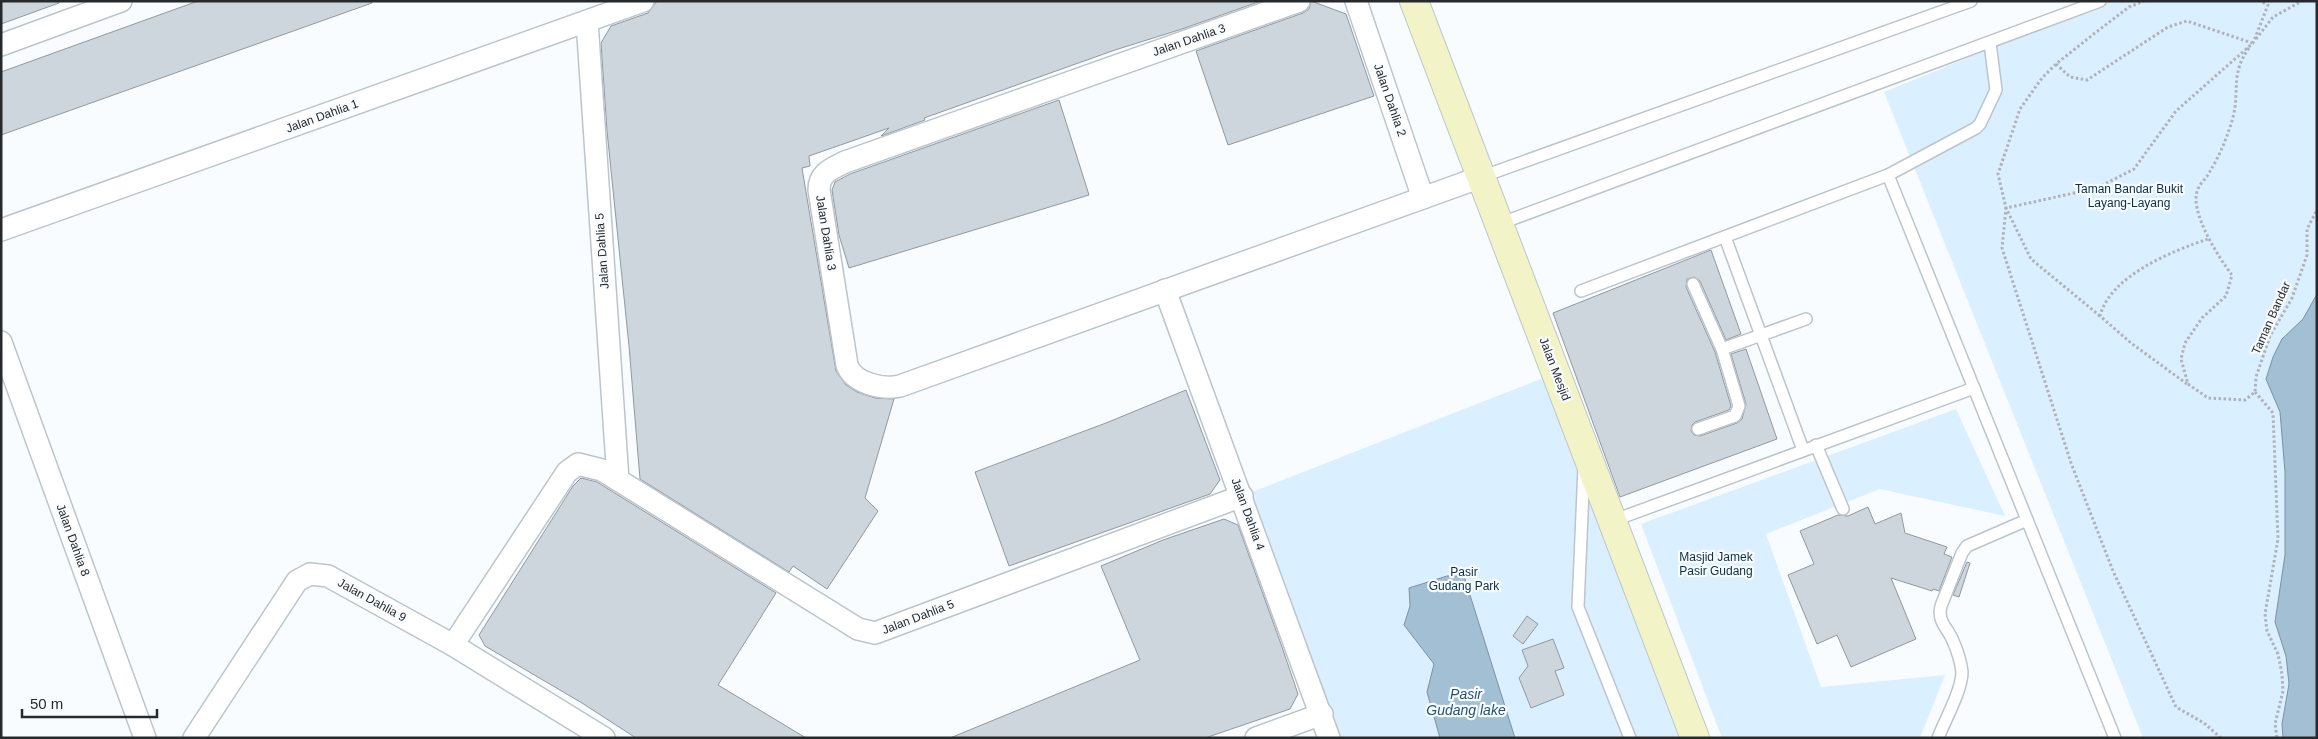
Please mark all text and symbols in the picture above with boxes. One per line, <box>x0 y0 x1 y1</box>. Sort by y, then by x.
street label: Jalan Dahlia 3 <box>1151 21 1228 59</box>
street label: Jalan Dahlia 2 <box>1371 62 1409 139</box>
street label: Jalan Dahlia 1 <box>284 96 360 136</box>
park label: Taman Bandar Bukit Layang-Layang <box>2075 182 2184 210</box>
street label: Jalan Dahlia 3 <box>813 194 839 272</box>
street label: Jalan Dahlia 5 <box>592 212 612 289</box>
street label: Taman Bandar <box>2249 279 2293 356</box>
street label: Jalan Mesjid <box>1537 335 1573 403</box>
street label: Jalan Dahlia 4 <box>1228 476 1268 552</box>
street label: Jalan Dahlia 8 <box>53 502 93 578</box>
park label: Masjid Jamek Pasir Gudang <box>1679 550 1754 578</box>
park label: Pasir Gudang Park <box>1429 565 1500 593</box>
street label: Jalan Dahlia 9 <box>335 575 409 625</box>
street label: Jalan Dahlia 5 <box>880 597 956 637</box>
scale bar <box>22 686 158 718</box>
water label: Pasir Gudang lake <box>1426 686 1506 718</box>
text: 50 m <box>30 695 63 712</box>

